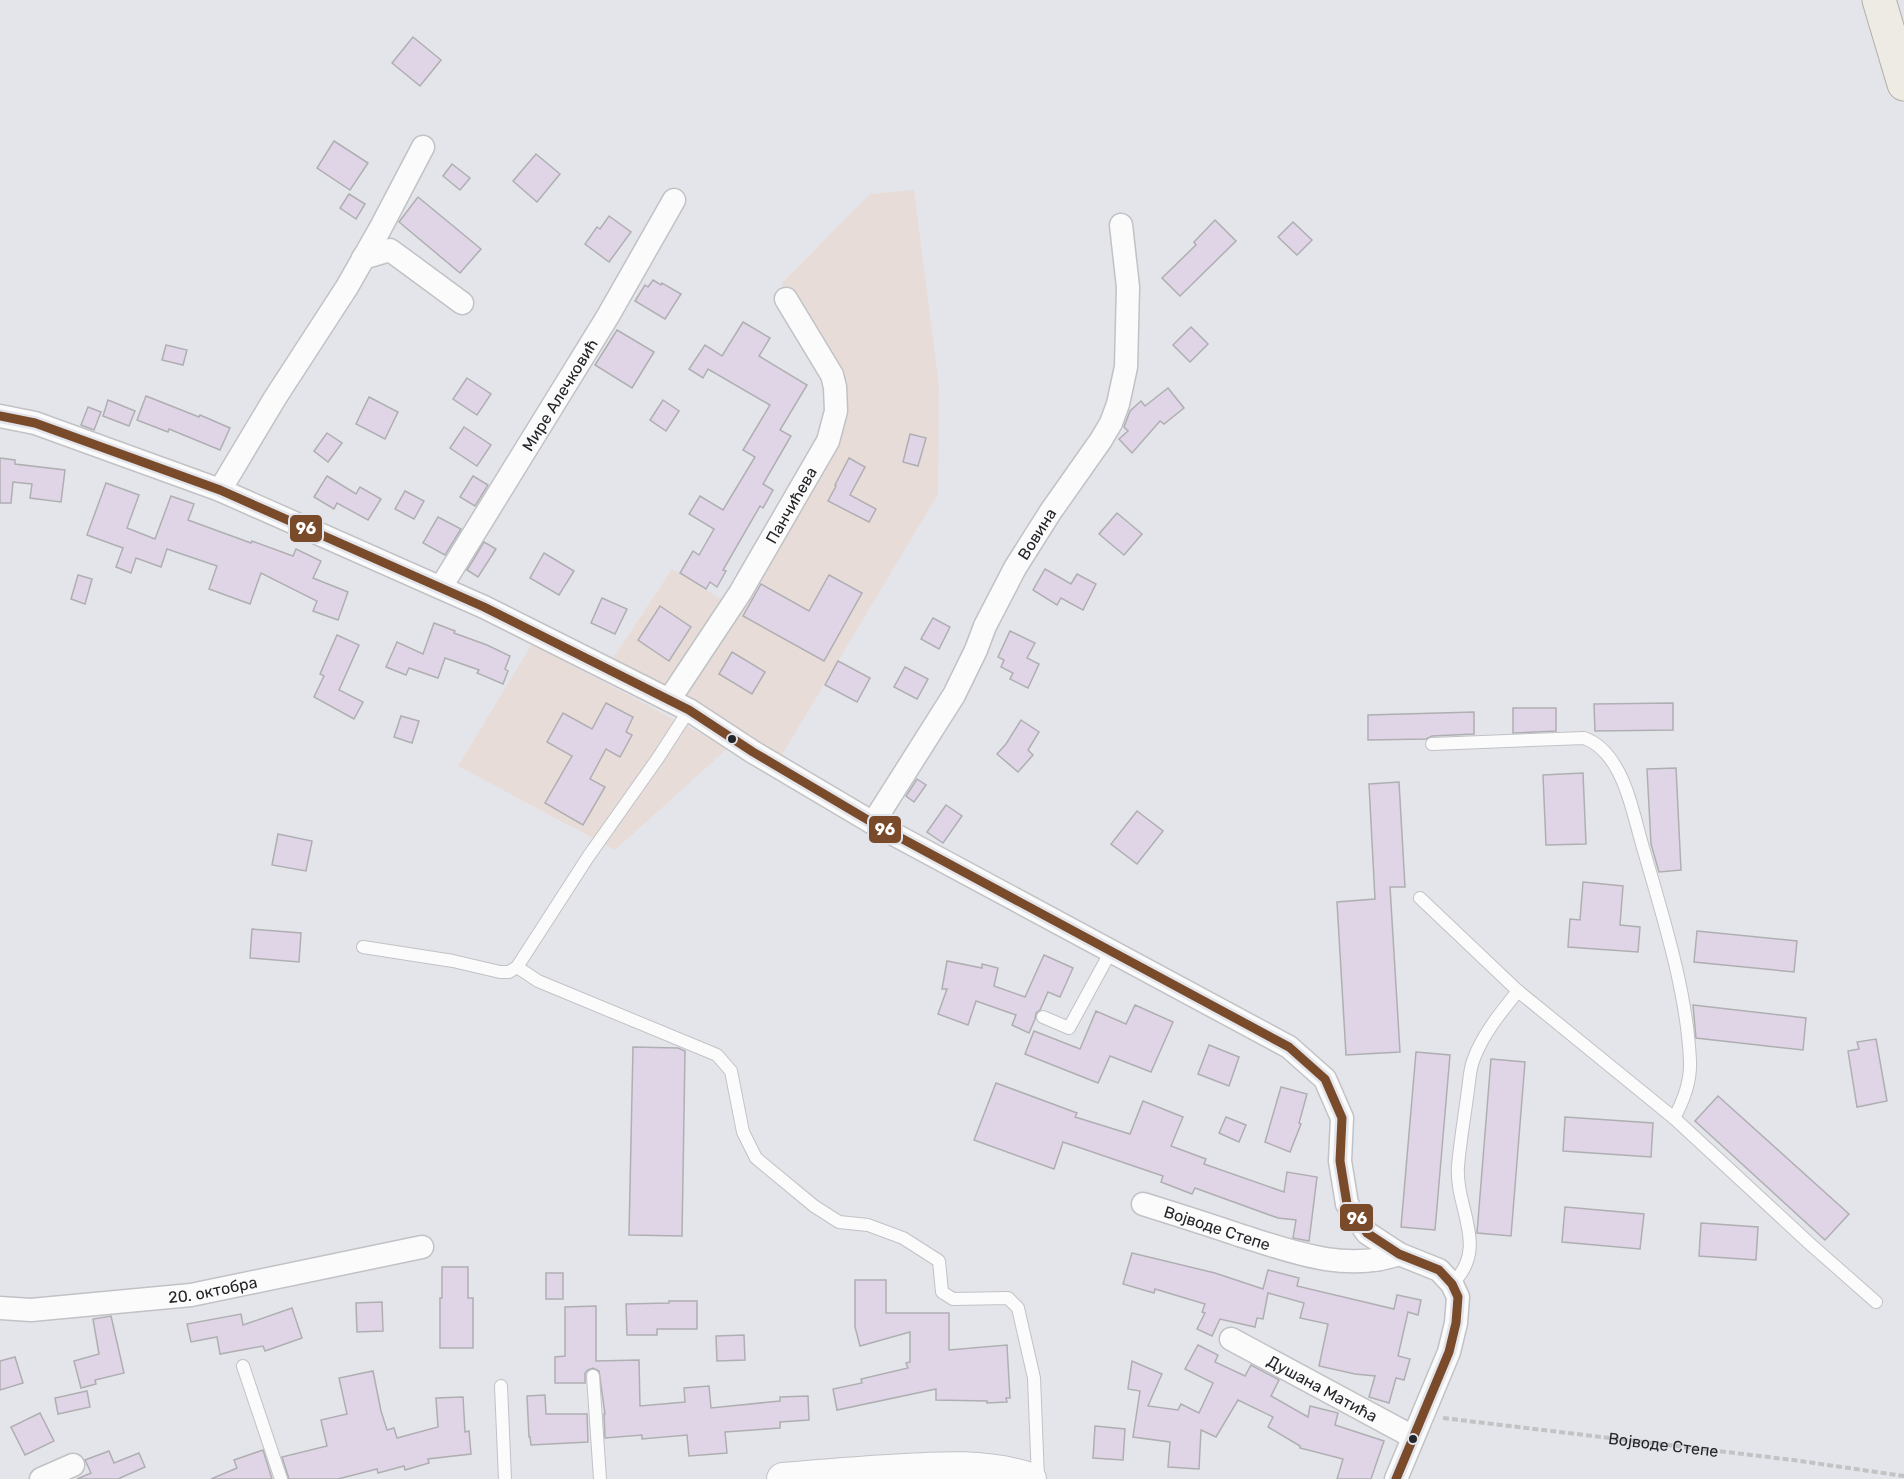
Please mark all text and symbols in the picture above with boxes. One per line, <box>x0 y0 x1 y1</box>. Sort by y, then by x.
street label: Мире Алечковић <box>518 335 602 455</box>
street label: Панчићева <box>762 464 821 547</box>
street label: Вовина <box>1014 505 1060 563</box>
line badge: 96 <box>289 514 323 543</box>
text: 96 <box>296 519 316 538</box>
unlabelled marker <box>726 733 738 745</box>
line badge: 96 <box>868 815 902 844</box>
text: 96 <box>875 820 895 839</box>
street label: Војводе Степе <box>1161 1202 1273 1254</box>
line badge: 96 <box>1339 1203 1374 1232</box>
text: 96 <box>1347 1209 1367 1228</box>
street label: 20. октобра <box>167 1272 259 1307</box>
street label: Душана Матића <box>1264 1351 1381 1426</box>
street label: Војводе Степе <box>1607 1429 1720 1461</box>
unlabelled marker <box>1407 1433 1419 1445</box>

